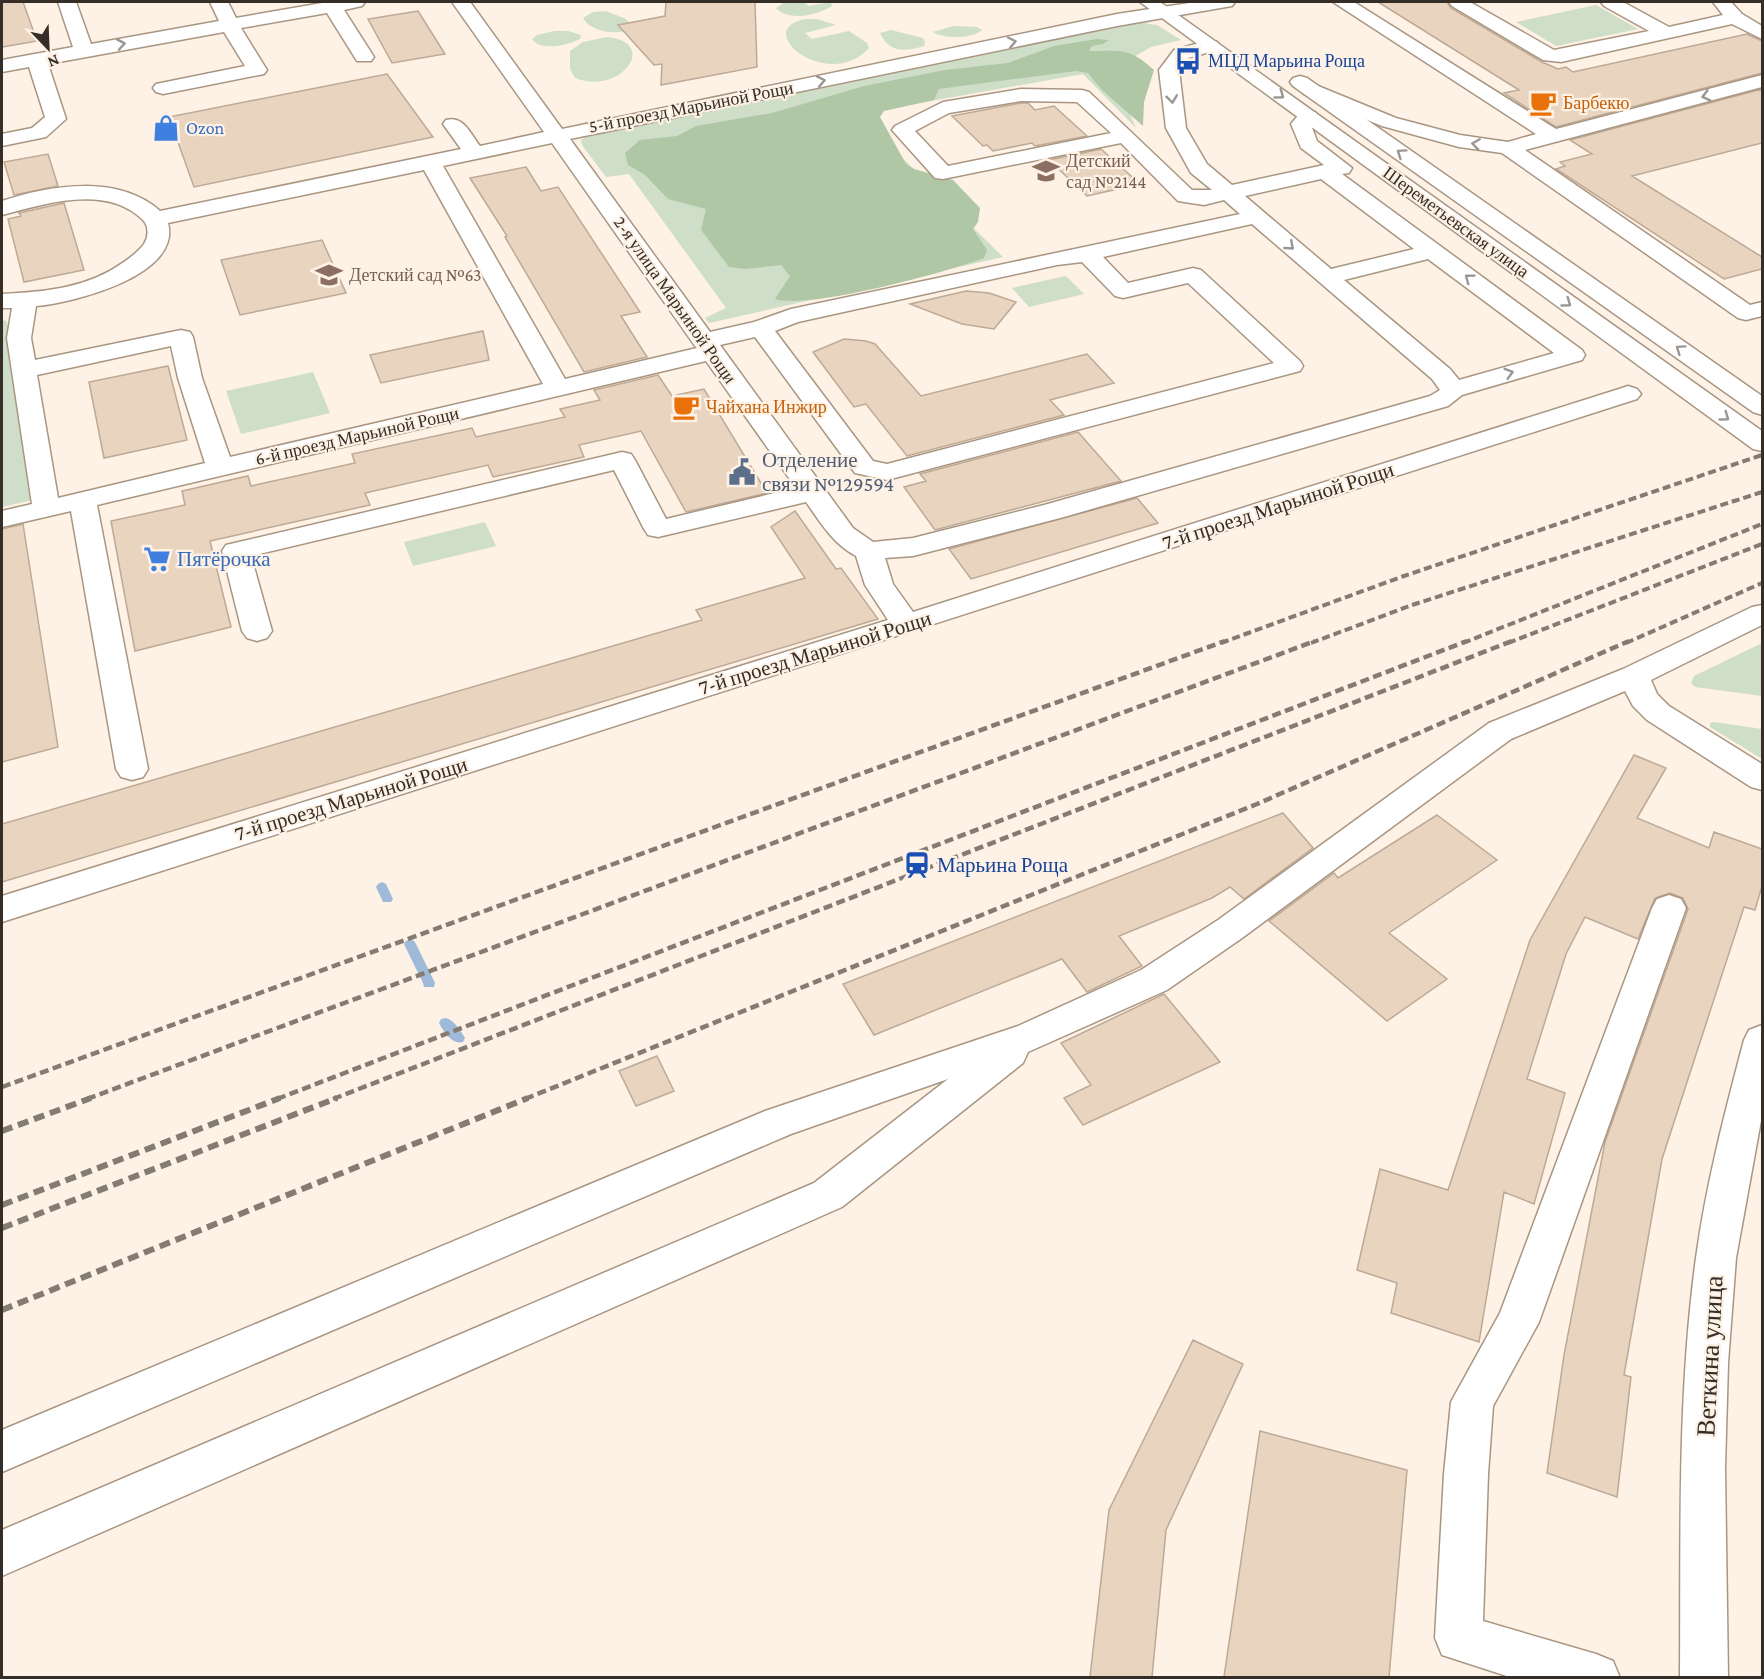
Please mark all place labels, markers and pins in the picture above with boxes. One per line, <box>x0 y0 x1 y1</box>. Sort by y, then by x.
bus stop icon: МЦД Марьина Роща <box>1173 46 1203 76</box>
place label: МЦД Марьина Роща <box>1208 51 1365 71</box>
cafe icon: Барбекю <box>1528 88 1558 118</box>
place label: Барбекю <box>1563 93 1629 113</box>
shop icon: Ozon <box>151 113 181 143</box>
place label: Ozon <box>186 118 225 138</box>
place label: Детский сад №2144 <box>1066 151 1147 192</box>
school or university icon: Детский сад №2144 <box>1031 156 1061 186</box>
school or university icon: Детский сад №63 <box>314 260 344 290</box>
place label: Детский сад №63 <box>349 265 482 285</box>
cafe icon: Чайхана Инжир <box>671 392 701 422</box>
place label: Чайхана Инжир <box>706 397 827 417</box>
place label: Отделение связи №129594 <box>762 448 894 496</box>
public building icon: Отделение связи №129594 <box>727 457 757 487</box>
supermarket icon: Пятёрочка <box>142 544 172 574</box>
place label: Пятёрочка <box>177 547 271 571</box>
station icon: Марьина Роща <box>902 850 932 880</box>
place label: Марьина Роща <box>937 853 1069 877</box>

